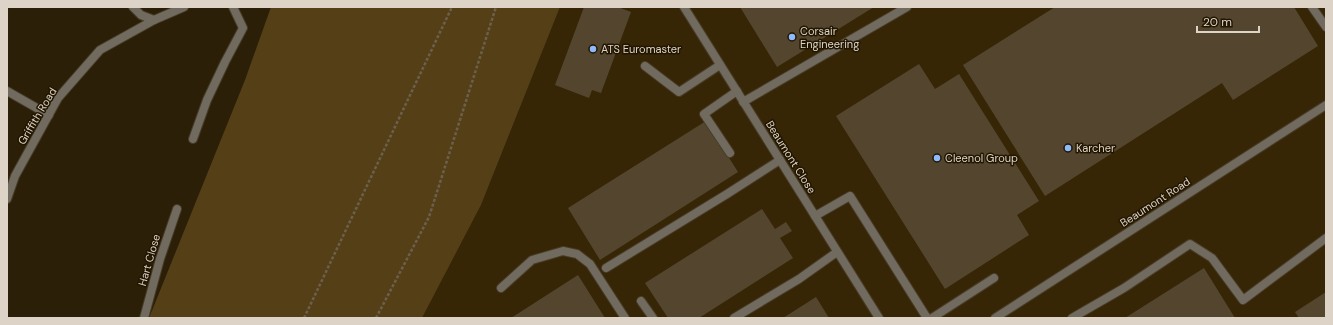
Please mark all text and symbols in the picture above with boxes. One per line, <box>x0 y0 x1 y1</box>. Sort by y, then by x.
scale bar <box>1197 8 1259 34</box>
text: 20 m <box>1203 14 1232 30</box>
place label: Corsair Engineering <box>800 24 859 51</box>
marker: Corsair Engineering <box>787 32 797 42</box>
place label: ATS Euromaster <box>601 42 681 56</box>
marker: ATS Euromaster <box>588 44 598 54</box>
street label: Griffith Road <box>14 85 60 147</box>
street label: Beaumont Close <box>763 118 819 196</box>
place label: Karcher <box>1076 141 1115 155</box>
marker: Karcher <box>1063 143 1073 153</box>
place label: Cleenol Group <box>945 151 1018 165</box>
marker: Cleenol Group <box>932 153 942 163</box>
street label: Beaumont Road <box>1117 174 1193 230</box>
street label: Hart Close <box>135 232 163 288</box>

